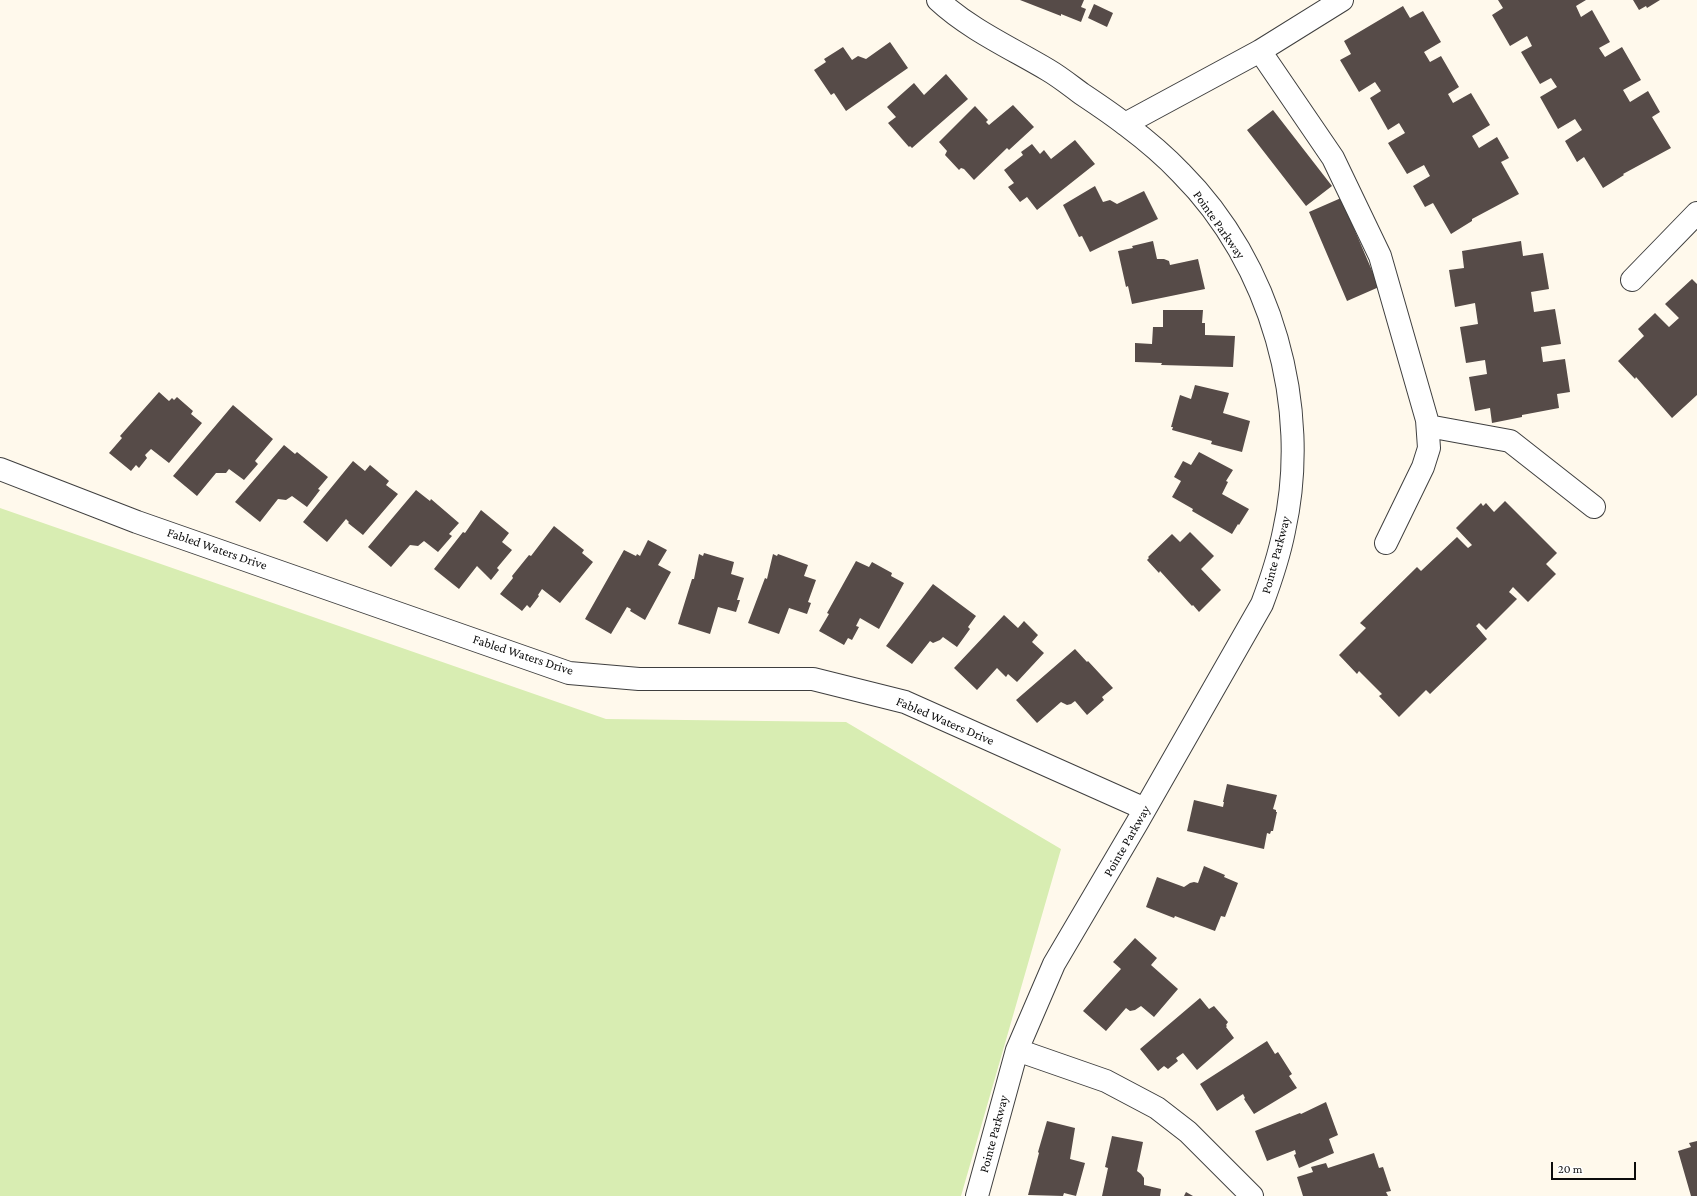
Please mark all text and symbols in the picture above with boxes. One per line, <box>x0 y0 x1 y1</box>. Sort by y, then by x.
street label: Pointe Parkway <box>1190 188 1248 262</box>
street label: Pointe Parkway <box>1258 514 1294 596</box>
street label: Fabled Waters Drive <box>165 525 269 573</box>
street label: Fabled Waters Drive <box>471 631 575 679</box>
street label: Fabled Waters Drive <box>894 693 996 749</box>
street label: Pointe Parkway <box>1100 803 1154 879</box>
street label: Pointe Parkway <box>976 1093 1012 1175</box>
scale bar <box>1553 1154 1638 1180</box>
text: 20 m <box>1558 1162 1582 1176</box>

